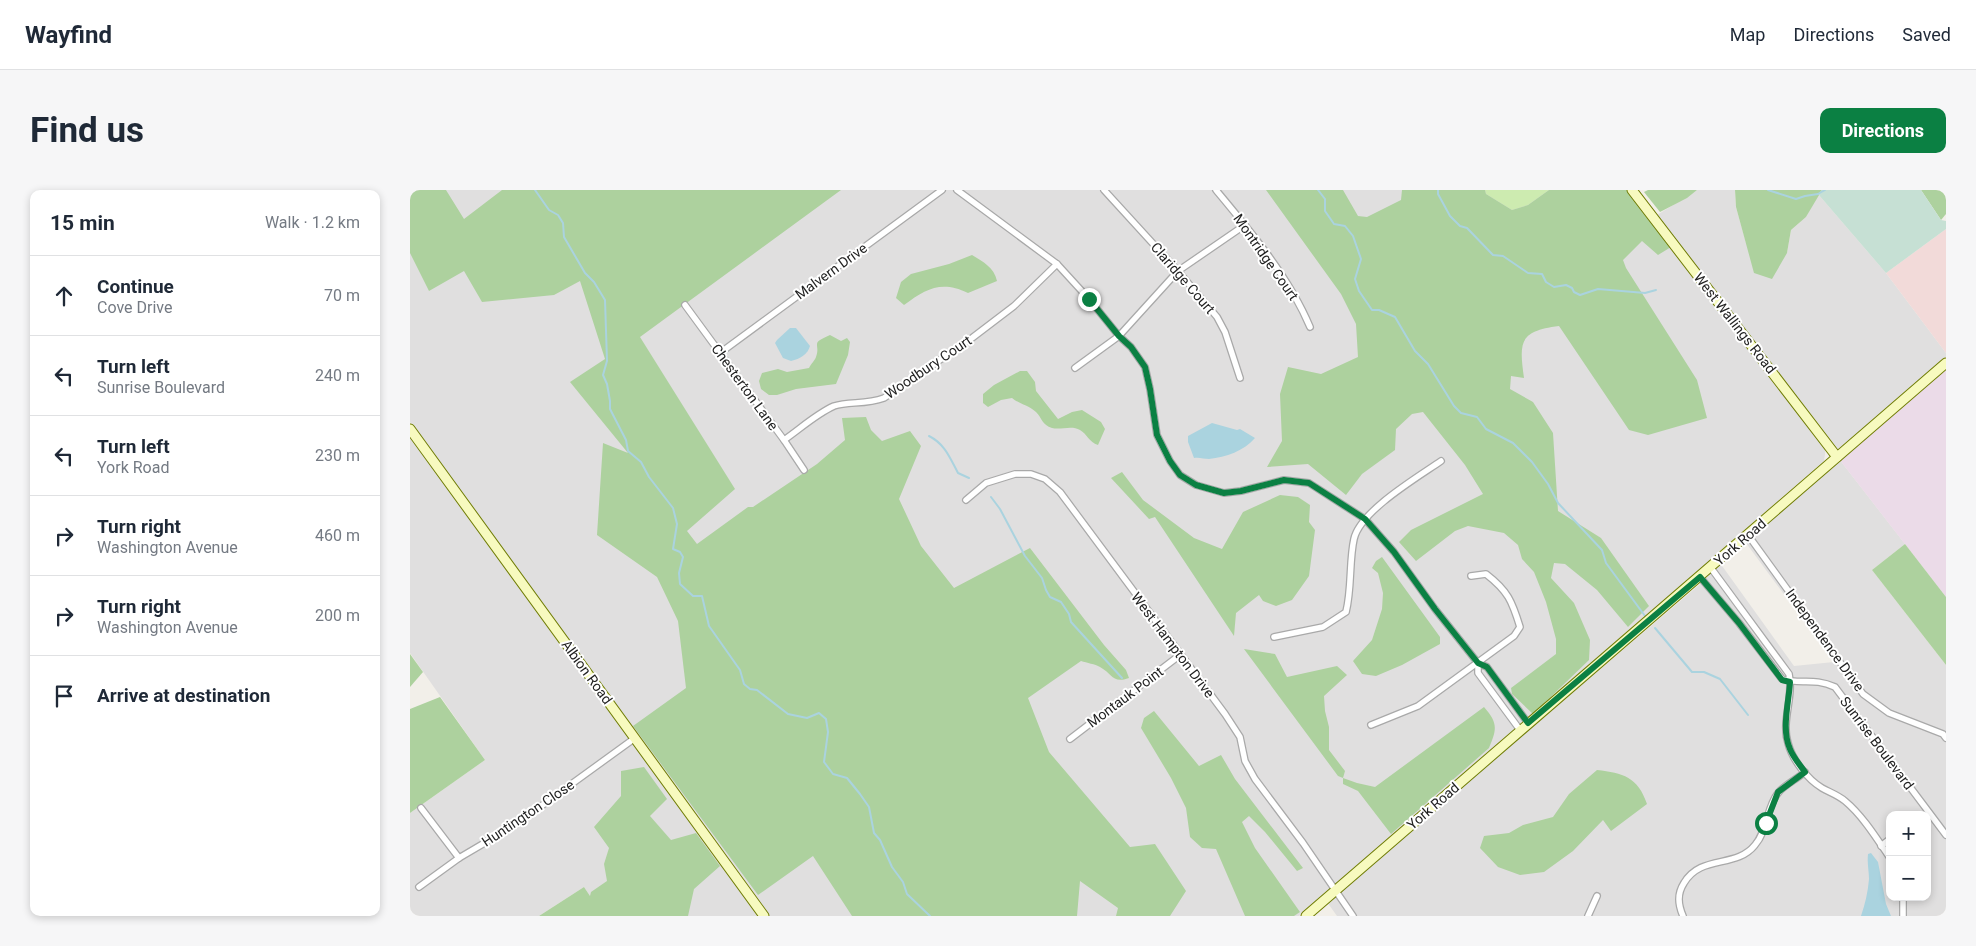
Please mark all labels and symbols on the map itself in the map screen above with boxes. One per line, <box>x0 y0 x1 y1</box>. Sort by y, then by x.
street label: Montridge Court <box>1230 211 1302 304</box>
street label: Claridge Court <box>1148 239 1219 317</box>
street label: Malvern Drive <box>792 240 870 302</box>
street label: West Wallings Road <box>1691 269 1779 377</box>
route end <box>1078 288 1101 311</box>
street label: Woodbury Court <box>882 332 975 402</box>
street label: Chesterton Lane <box>708 341 782 433</box>
street label: York Road <box>1711 515 1769 569</box>
street label: Independence Drive <box>1782 586 1868 694</box>
street label: West Hampton Drive <box>1128 589 1218 701</box>
street label: Albion Road <box>558 637 616 707</box>
street label: Montauk Point <box>1084 663 1166 731</box>
street label: Sunrise Boulevard <box>1837 693 1917 793</box>
street label: Huntington Close <box>479 776 577 850</box>
street label: York Road <box>1404 779 1462 833</box>
route start <box>1755 812 1778 835</box>

